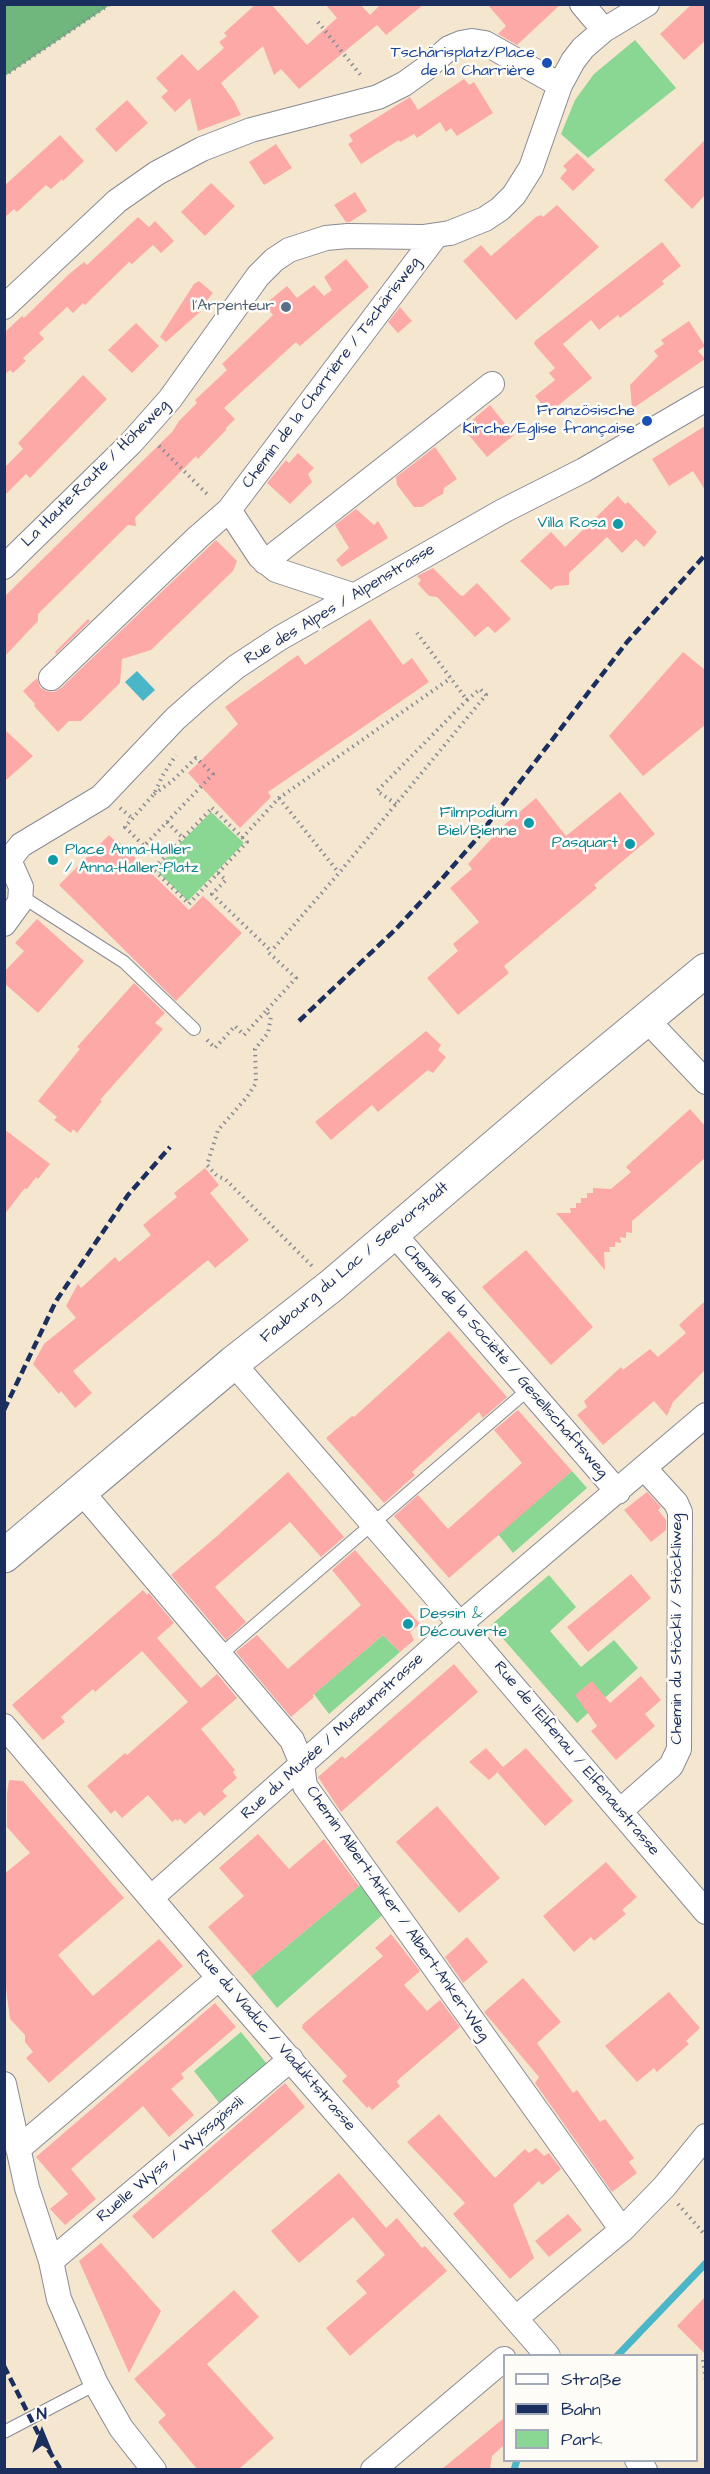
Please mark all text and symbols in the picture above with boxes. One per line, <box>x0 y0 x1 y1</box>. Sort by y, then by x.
place label: Tschärisplatz/Place de la Charrière <box>391 44 535 82</box>
marker: Tschärisplatz/Place de la Charrière <box>540 56 554 70</box>
street label: Chemin de la Charrière / Tschärisweg <box>239 254 425 492</box>
place label: l'Arpenteur <box>192 297 274 317</box>
marker: l'Arpenteur <box>279 300 293 314</box>
street label: La Haute-Route / Höheweg <box>18 396 174 552</box>
place label: Französische Kirche/Eglise française <box>462 402 635 440</box>
marker: Französische Kirche/Eglise française <box>640 414 654 428</box>
place label: Villa Rosa <box>537 514 606 534</box>
marker: Villa Rosa <box>611 517 625 531</box>
street label: Rue des Alpes / Alpenstrasse <box>241 540 439 670</box>
place label: Filmpodium Biel/Bienne <box>438 804 517 842</box>
marker: Filmpodium Biel/Bienne <box>522 816 536 830</box>
place label: Pasquart <box>552 834 618 854</box>
marker: Pasquart <box>623 837 637 851</box>
place label: Place Anna-Haller / Anna-Haller-Platz <box>65 841 199 879</box>
marker: Place Anna-Haller / Anna-Haller-Platz <box>46 853 60 867</box>
street label: Faubourg du Lac / Seevorstadt <box>257 1178 453 1348</box>
street label: Chemin de la Société / Gesellschaftsweg <box>398 1241 612 1483</box>
street label: Chemin du Stöckli / Stöckliweg <box>668 1513 688 1745</box>
place label: Dessin & Découverte <box>420 1605 507 1643</box>
marker: Dessin & Découverte <box>401 1617 415 1631</box>
street label: Rue du Musée / Museumstrasse <box>238 1650 428 1824</box>
street label: Rue de l'Elfenau / Elfenaustrasse <box>489 1658 663 1860</box>
street label: Chemin Albert-Anker / Albert-Anker-Weg <box>301 1783 493 2045</box>
street label: Rue du Viaduc / Viaduktstrasse <box>191 1946 359 2136</box>
street label: Ruelle Wyss / Wyssgässli <box>94 2093 248 2227</box>
legend <box>503 2354 698 2462</box>
text: Straße <box>561 2367 621 2392</box>
text: Bahn <box>561 2397 601 2422</box>
north arrow <box>12 2402 72 2462</box>
text: N <box>36 2403 47 2425</box>
text: Park <box>561 2427 603 2452</box>

